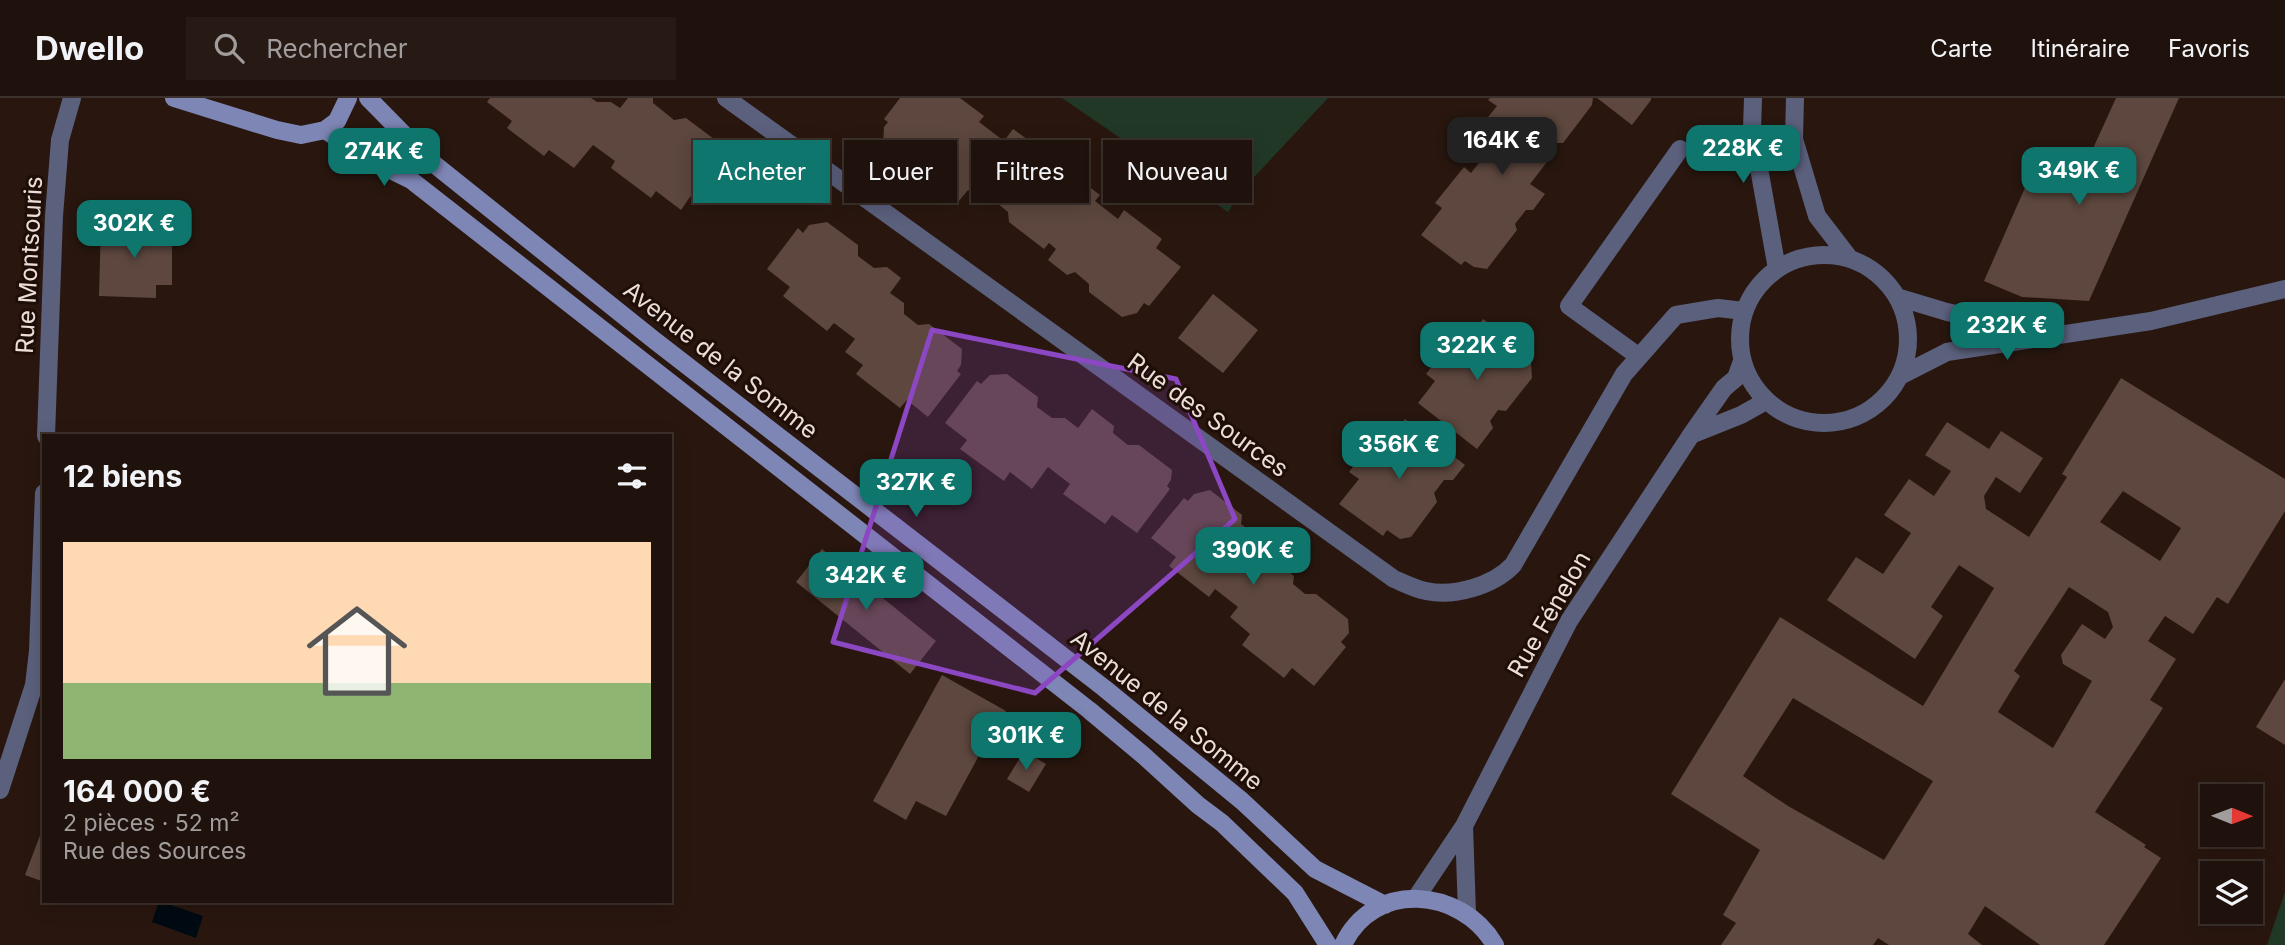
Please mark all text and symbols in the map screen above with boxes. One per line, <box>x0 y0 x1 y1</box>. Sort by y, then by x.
search box <box>186 17 676 80</box>
text: Dwello <box>35 28 144 68</box>
icon: search <box>210 29 248 67</box>
text: Rechercher <box>266 33 408 64</box>
text: Carte <box>1930 34 1992 63</box>
text: Itinéraire <box>2030 34 2130 63</box>
text: Favoris <box>2168 34 2250 63</box>
pin: 164K € <box>1445 118 1559 177</box>
text: 164K € <box>1463 126 1541 154</box>
pin: 228K € <box>1686 126 1800 185</box>
pin: 274K € <box>327 129 441 188</box>
text: 228K € <box>1702 134 1784 162</box>
text: 274K € <box>344 137 424 165</box>
chip: Acheter <box>693 140 830 203</box>
chip: Louer <box>844 140 957 203</box>
chip: Filtres <box>971 140 1089 203</box>
chip: Nouveau <box>1103 140 1252 203</box>
pin: 349K € <box>2022 148 2136 207</box>
text: 349K € <box>2037 156 2121 184</box>
street label: Rue Montsouris <box>10 176 48 354</box>
pin: 302K € <box>77 200 191 260</box>
text: 302K € <box>93 209 175 237</box>
street label: Avenue de la Somme <box>618 275 824 445</box>
pin: 232K € <box>1950 302 2064 362</box>
text: 232K € <box>1966 311 2048 339</box>
pin: 322K € <box>1420 322 1534 382</box>
text: 322K € <box>1436 331 1518 359</box>
street label: Rue des Sources <box>1122 347 1294 483</box>
pin: 356K € <box>1342 422 1456 481</box>
text: 356K € <box>1358 430 1440 458</box>
icon: filters <box>613 457 651 495</box>
text: 12 biens <box>63 458 182 494</box>
pin: 327K € <box>859 460 973 519</box>
text: 327K € <box>876 468 956 496</box>
pin: 390K € <box>1196 528 1310 587</box>
text: 390K € <box>1211 536 1295 564</box>
street label: Rue Fénelon <box>1501 546 1597 682</box>
pin: 342K € <box>809 552 923 612</box>
text: 342K € <box>825 561 907 589</box>
icon: home <box>294 588 420 714</box>
street label: Avenue de la Somme <box>1065 624 1269 796</box>
pin: 301K € <box>969 712 1083 772</box>
text: 301K € <box>987 721 1065 749</box>
text: 164 000 € <box>63 773 211 809</box>
north arrow <box>2200 784 2263 847</box>
map controls <box>2200 784 2263 924</box>
text: 2 pièces · 52 m² <box>63 809 240 837</box>
text: Rue des Sources <box>63 837 247 865</box>
button: layers <box>2200 861 2263 924</box>

